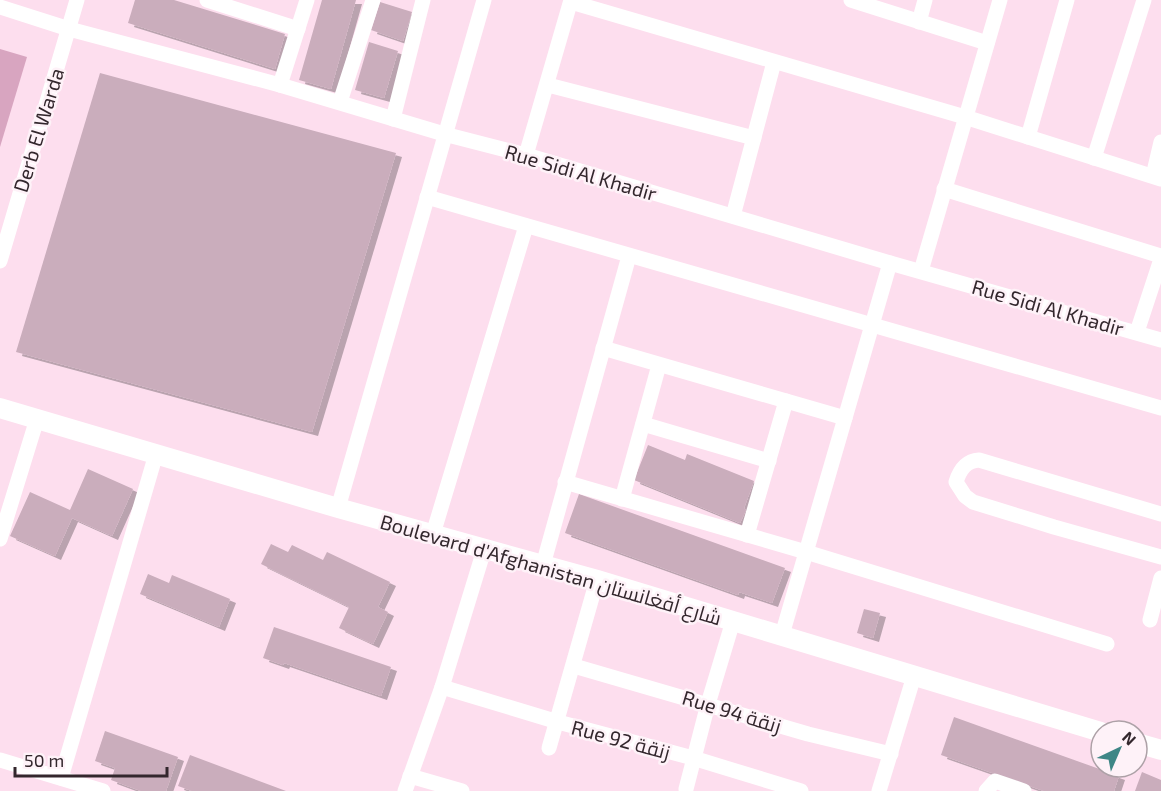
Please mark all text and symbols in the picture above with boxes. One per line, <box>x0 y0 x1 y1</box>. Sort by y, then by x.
street label: Derb El Warda <box>8 65 68 195</box>
street label: Rue Sidi Al Khadir <box>502 139 660 205</box>
street label: Rue Sidi Al Khadir <box>969 274 1127 340</box>
street label: Boulevard d'Afghanistan شارع أفغانستان <box>377 509 724 632</box>
street label: Rue 94 زنقة <box>679 685 784 738</box>
street label: Rue 92 زنقة <box>569 714 673 765</box>
north arrow <box>1089 719 1149 779</box>
text: N <box>1119 727 1141 749</box>
scale bar <box>15 740 166 778</box>
text: 50 m <box>24 749 64 771</box>

